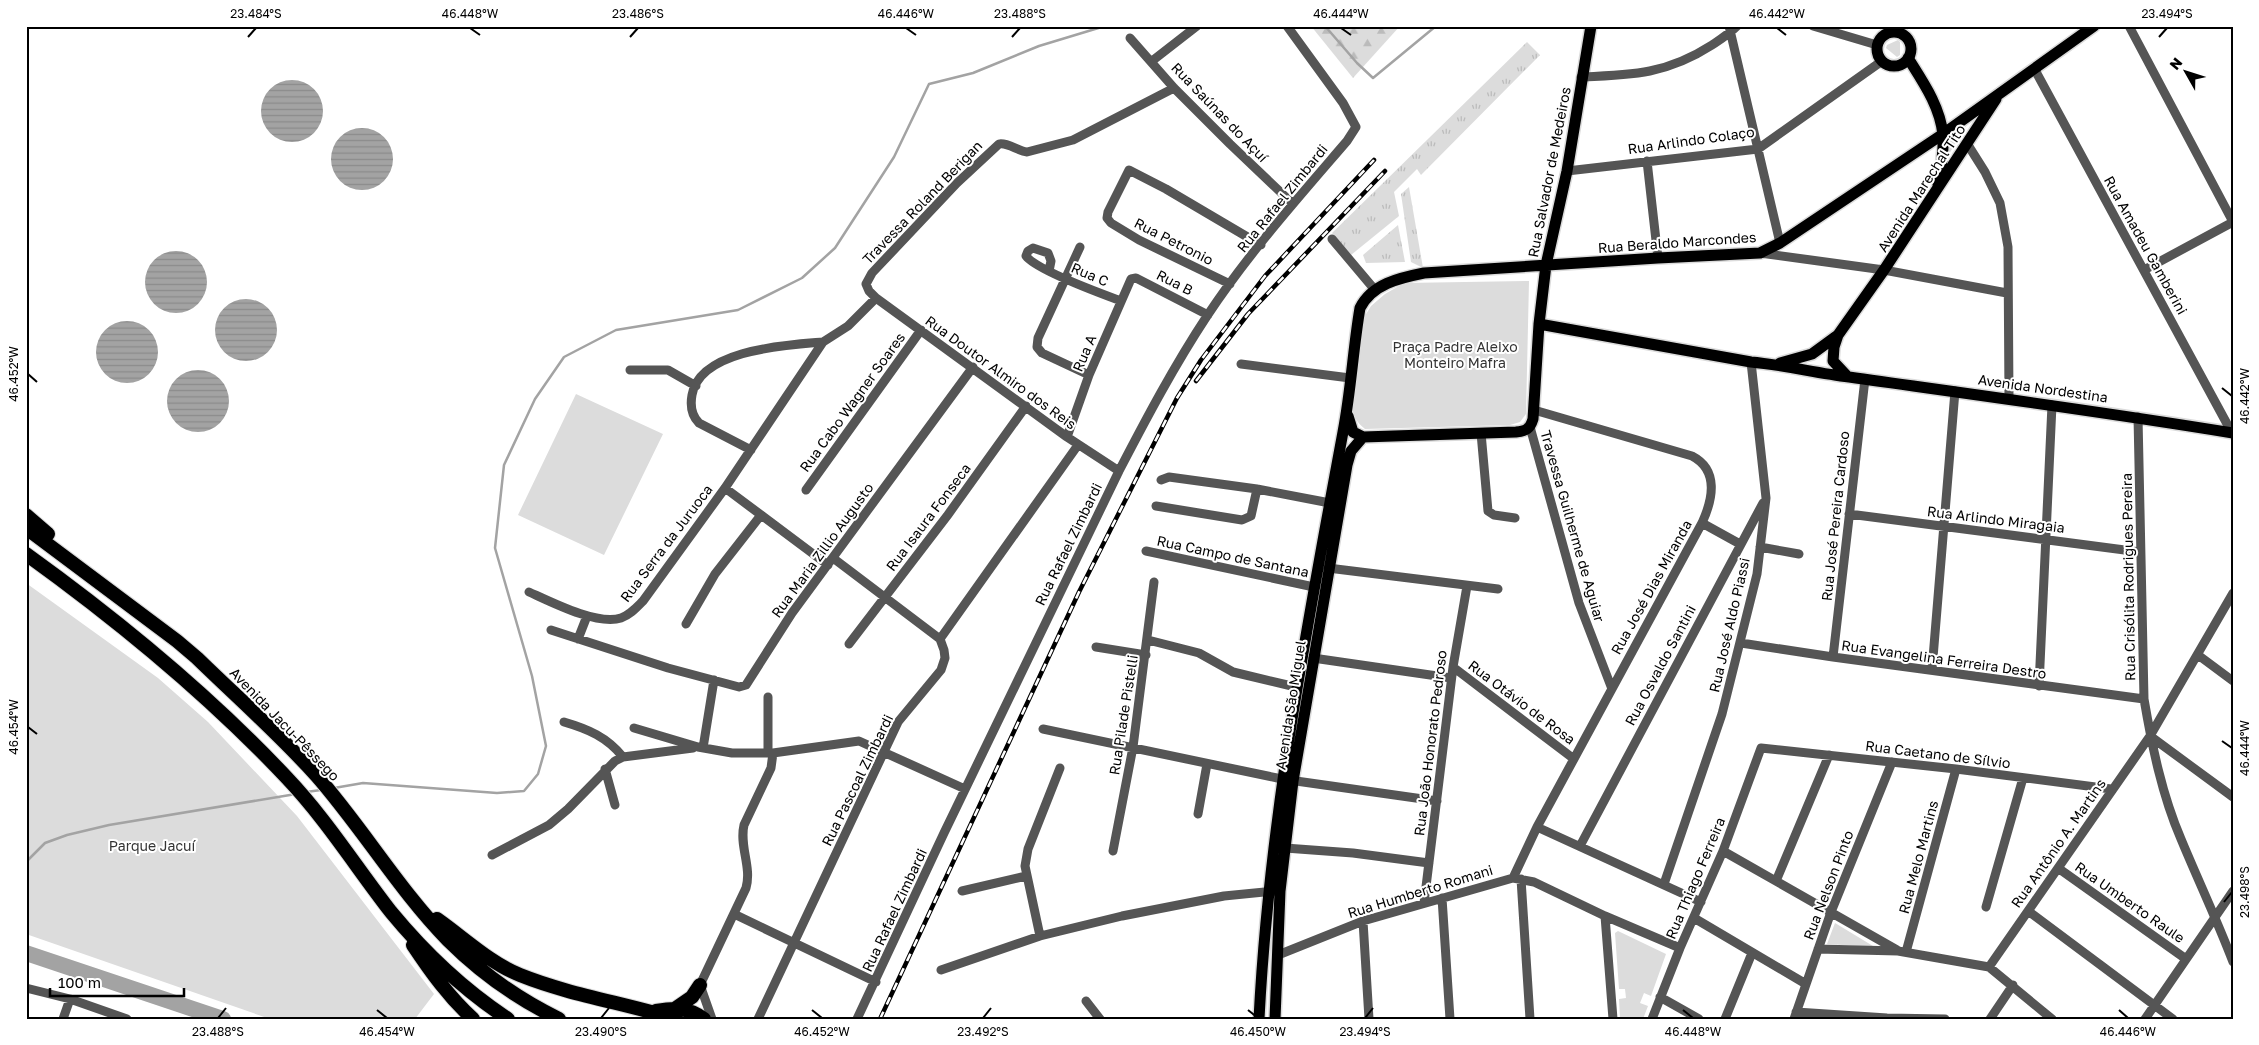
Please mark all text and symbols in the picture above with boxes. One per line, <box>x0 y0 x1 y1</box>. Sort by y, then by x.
text: 23.484°S <box>230 6 282 21</box>
text: 46.448°W <box>442 6 499 21</box>
text: 23.486°S <box>612 6 664 21</box>
text: 46.446°W <box>878 6 935 21</box>
text: 23.488°S <box>994 6 1046 21</box>
text: 46.444°W <box>1313 6 1369 21</box>
text: 46.442°W <box>1749 6 1805 21</box>
text: 23.494°S <box>2141 6 2193 21</box>
north arrow <box>2162 48 2212 98</box>
text: N <box>2166 54 2185 73</box>
street label: Rua Saúnas do Açuí <box>1168 59 1273 166</box>
street label: Rua Salvador de Medeiros <box>1524 85 1574 259</box>
street label: Avenida Marechal Tito <box>1873 121 1969 255</box>
street label: Rua Arlindo Colaço <box>1627 123 1755 157</box>
street label: Travessa Roland Berigan <box>859 137 985 267</box>
street label: Rua Rafael Zimbardi <box>1233 141 1331 255</box>
street label: Rua Amadeu Gamberini <box>2101 173 2191 317</box>
street label: Rua Petronio <box>1132 214 1216 268</box>
street label: Rua Beraldo Marcondes <box>1597 228 1757 256</box>
street label: Rua C <box>1069 259 1111 289</box>
street label: Rua B <box>1154 266 1196 298</box>
street label: Rua Doutor Almiro dos Reis <box>922 312 1080 432</box>
street label: Rua Cabo Wagner Soares <box>796 329 908 475</box>
street label: Rua A <box>1069 331 1100 374</box>
park label: Praça Padre Aleixo Monteiro Mafra <box>1392 338 1518 371</box>
text: 46.452°W <box>6 346 21 402</box>
text: 46.442°W <box>2237 368 2252 424</box>
street label: Avenida Nordestina <box>1977 370 2109 406</box>
street label: Travessa Guilherme de Aguiar <box>1537 428 1609 624</box>
street label: Rua José Pereira Cardoso <box>1818 430 1852 602</box>
street label: Rua Isaura Fonseca <box>882 460 974 574</box>
street label: Rua Crisólita Rodrigues Pereira <box>2118 473 2138 681</box>
street label: Rua Maria Zillio Augusto <box>767 479 877 621</box>
street label: Rua Rafael Zimbardi <box>1031 480 1105 608</box>
street label: Rua Serra da Juruoca <box>616 481 716 605</box>
street label: Rua Arlindo Miragaia <box>1926 502 2066 536</box>
street label: Rua José Dias Miranda <box>1607 517 1695 657</box>
street label: Rua Campo de Santana <box>1155 532 1311 580</box>
street label: Rua José Aldo Piassi <box>1705 556 1753 694</box>
street label: Rua Osvaldo Santini <box>1621 602 1699 728</box>
street label: Rua Evangelina Ferreira Destro <box>1840 636 2048 682</box>
street label: Avenida São Miguel <box>1271 639 1309 771</box>
street label: Rua João Honorato Pedroso <box>1410 649 1450 837</box>
street label: Rua Pilade Pistelli <box>1105 654 1141 776</box>
street label: Rua Otávio de Rosa <box>1465 656 1579 748</box>
street label: Avenida Jacu-Pêssego <box>226 664 344 784</box>
text: 46.454°W <box>6 699 21 755</box>
street label: Rua Pascoal Zimbardi <box>818 711 896 849</box>
text: 46.444°W <box>2237 720 2252 776</box>
street label: Rua Caetano de Sílvio <box>1864 737 2012 771</box>
street label: Rua Antônio A. Martins <box>2007 775 2109 911</box>
street label: Rua Melo Martins <box>1895 798 1941 916</box>
street label: Rua Thiago Ferreira <box>1662 814 1728 942</box>
street label: Rua Nelson Pinto <box>1799 828 1857 942</box>
park label: Parque Jacuí <box>109 837 196 854</box>
street label: Rua Rafael Zimbardi <box>858 846 930 974</box>
street label: Rua Umberto Raule <box>2072 858 2188 946</box>
street label: Rua Humberto Romani <box>1345 861 1495 921</box>
text: 23.498°S <box>2237 866 2252 918</box>
scale bar <box>50 965 184 997</box>
text: 100 m <box>58 973 101 991</box>
text: 23.488°S <box>192 1024 244 1039</box>
text: 46.454°W <box>359 1024 415 1039</box>
text: 23.490°S <box>575 1024 627 1039</box>
text: 46.452°W <box>794 1024 850 1039</box>
text: 23.492°S <box>957 1024 1009 1039</box>
text: 46.450°W <box>1230 1024 1287 1039</box>
text: 23.494°S <box>1339 1024 1391 1039</box>
text: 46.448°W <box>1665 1024 1722 1039</box>
text: 46.446°W <box>2100 1024 2157 1039</box>

